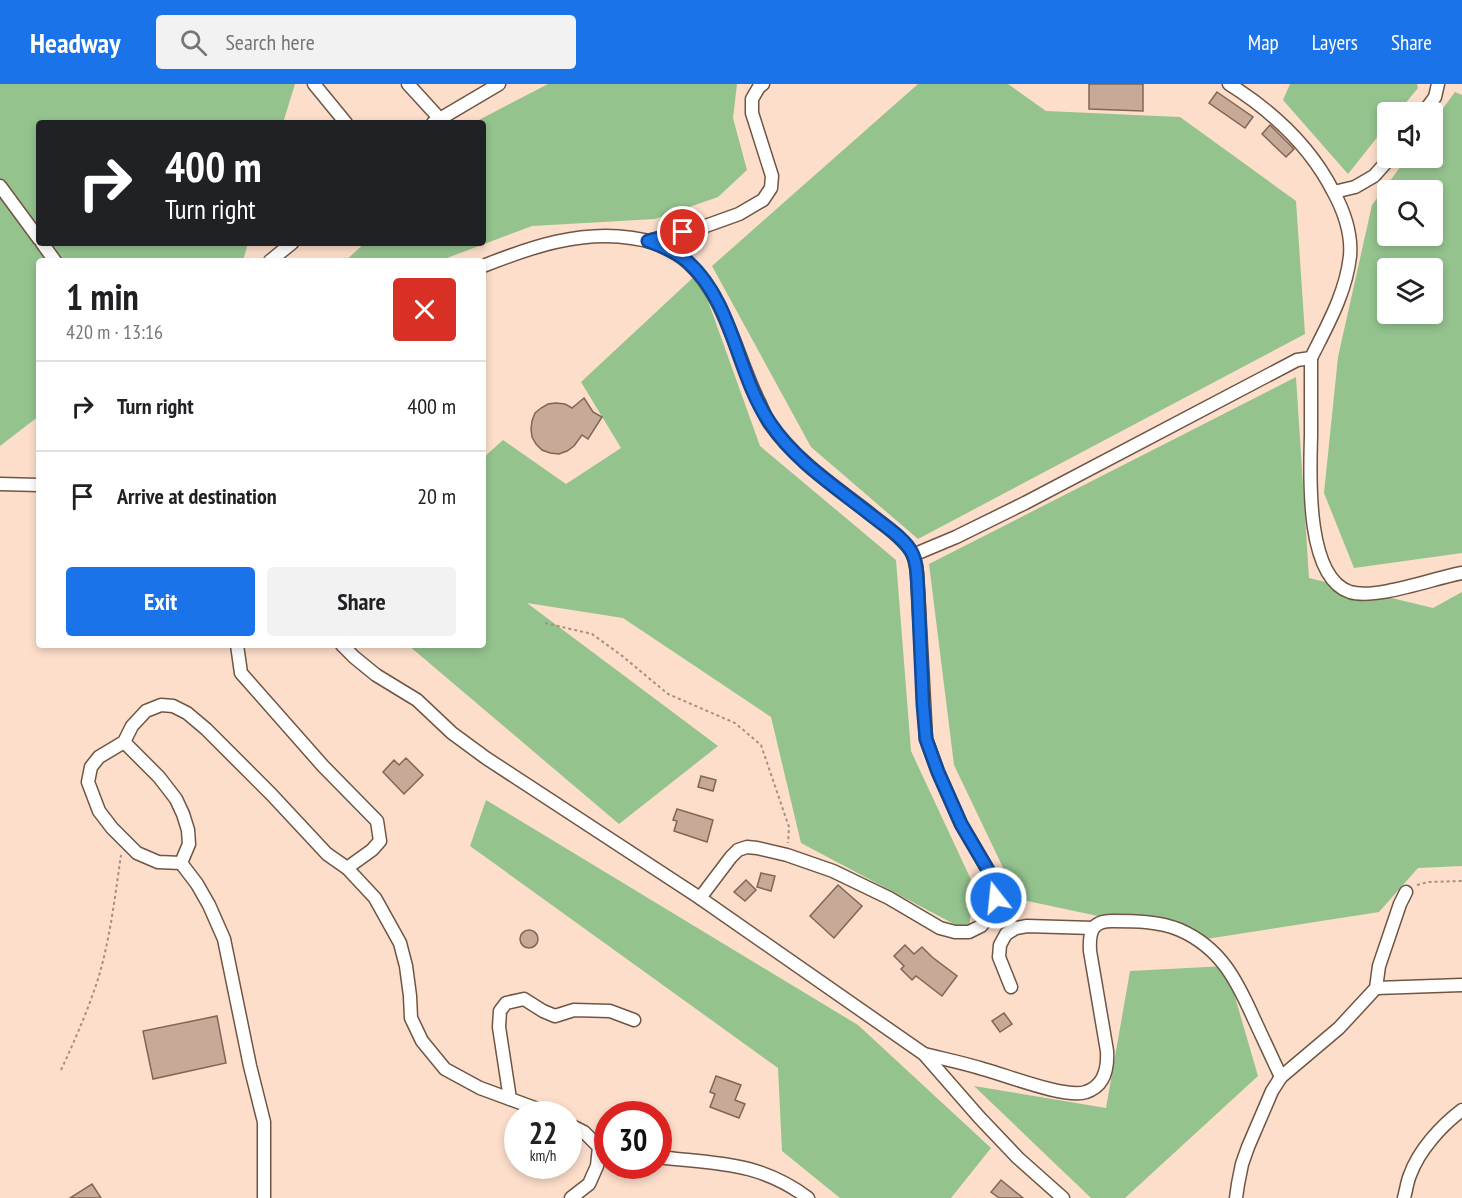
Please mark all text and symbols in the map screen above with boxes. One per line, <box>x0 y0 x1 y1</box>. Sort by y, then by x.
search box <box>156 15 576 69</box>
text: Headway <box>30 24 120 61</box>
icon: search <box>177 26 210 59</box>
text: Search here <box>225 28 315 56</box>
text: Map <box>1248 29 1279 56</box>
text: Layers <box>1312 29 1358 56</box>
text: Share <box>1391 29 1432 56</box>
map controls <box>1377 102 1443 324</box>
button: sound <box>1377 102 1443 168</box>
text: 400 m <box>165 139 262 194</box>
icon: right <box>66 144 144 222</box>
button: search <box>1377 180 1443 246</box>
text: Turn right <box>165 192 256 226</box>
pin <box>657 206 708 257</box>
icon: arrive <box>666 215 699 248</box>
button: layers <box>1377 258 1443 324</box>
text: 1 min <box>66 273 139 320</box>
button: close <box>393 278 456 341</box>
text: 420 m · 13:16 <box>66 319 163 345</box>
icon: right <box>66 390 99 423</box>
text: Turn right <box>117 392 194 420</box>
text: 400 m <box>407 392 456 420</box>
icon: arrive <box>66 480 99 513</box>
text: Arrive at destination <box>117 482 277 510</box>
text: 20 m <box>417 482 456 510</box>
button: Exit <box>66 567 255 636</box>
button: Share <box>267 567 456 636</box>
position arrow <box>964 866 1028 930</box>
speed limit sign: 30 <box>594 1101 672 1179</box>
text: 22 <box>529 1113 557 1152</box>
text: km/h <box>530 1146 556 1165</box>

